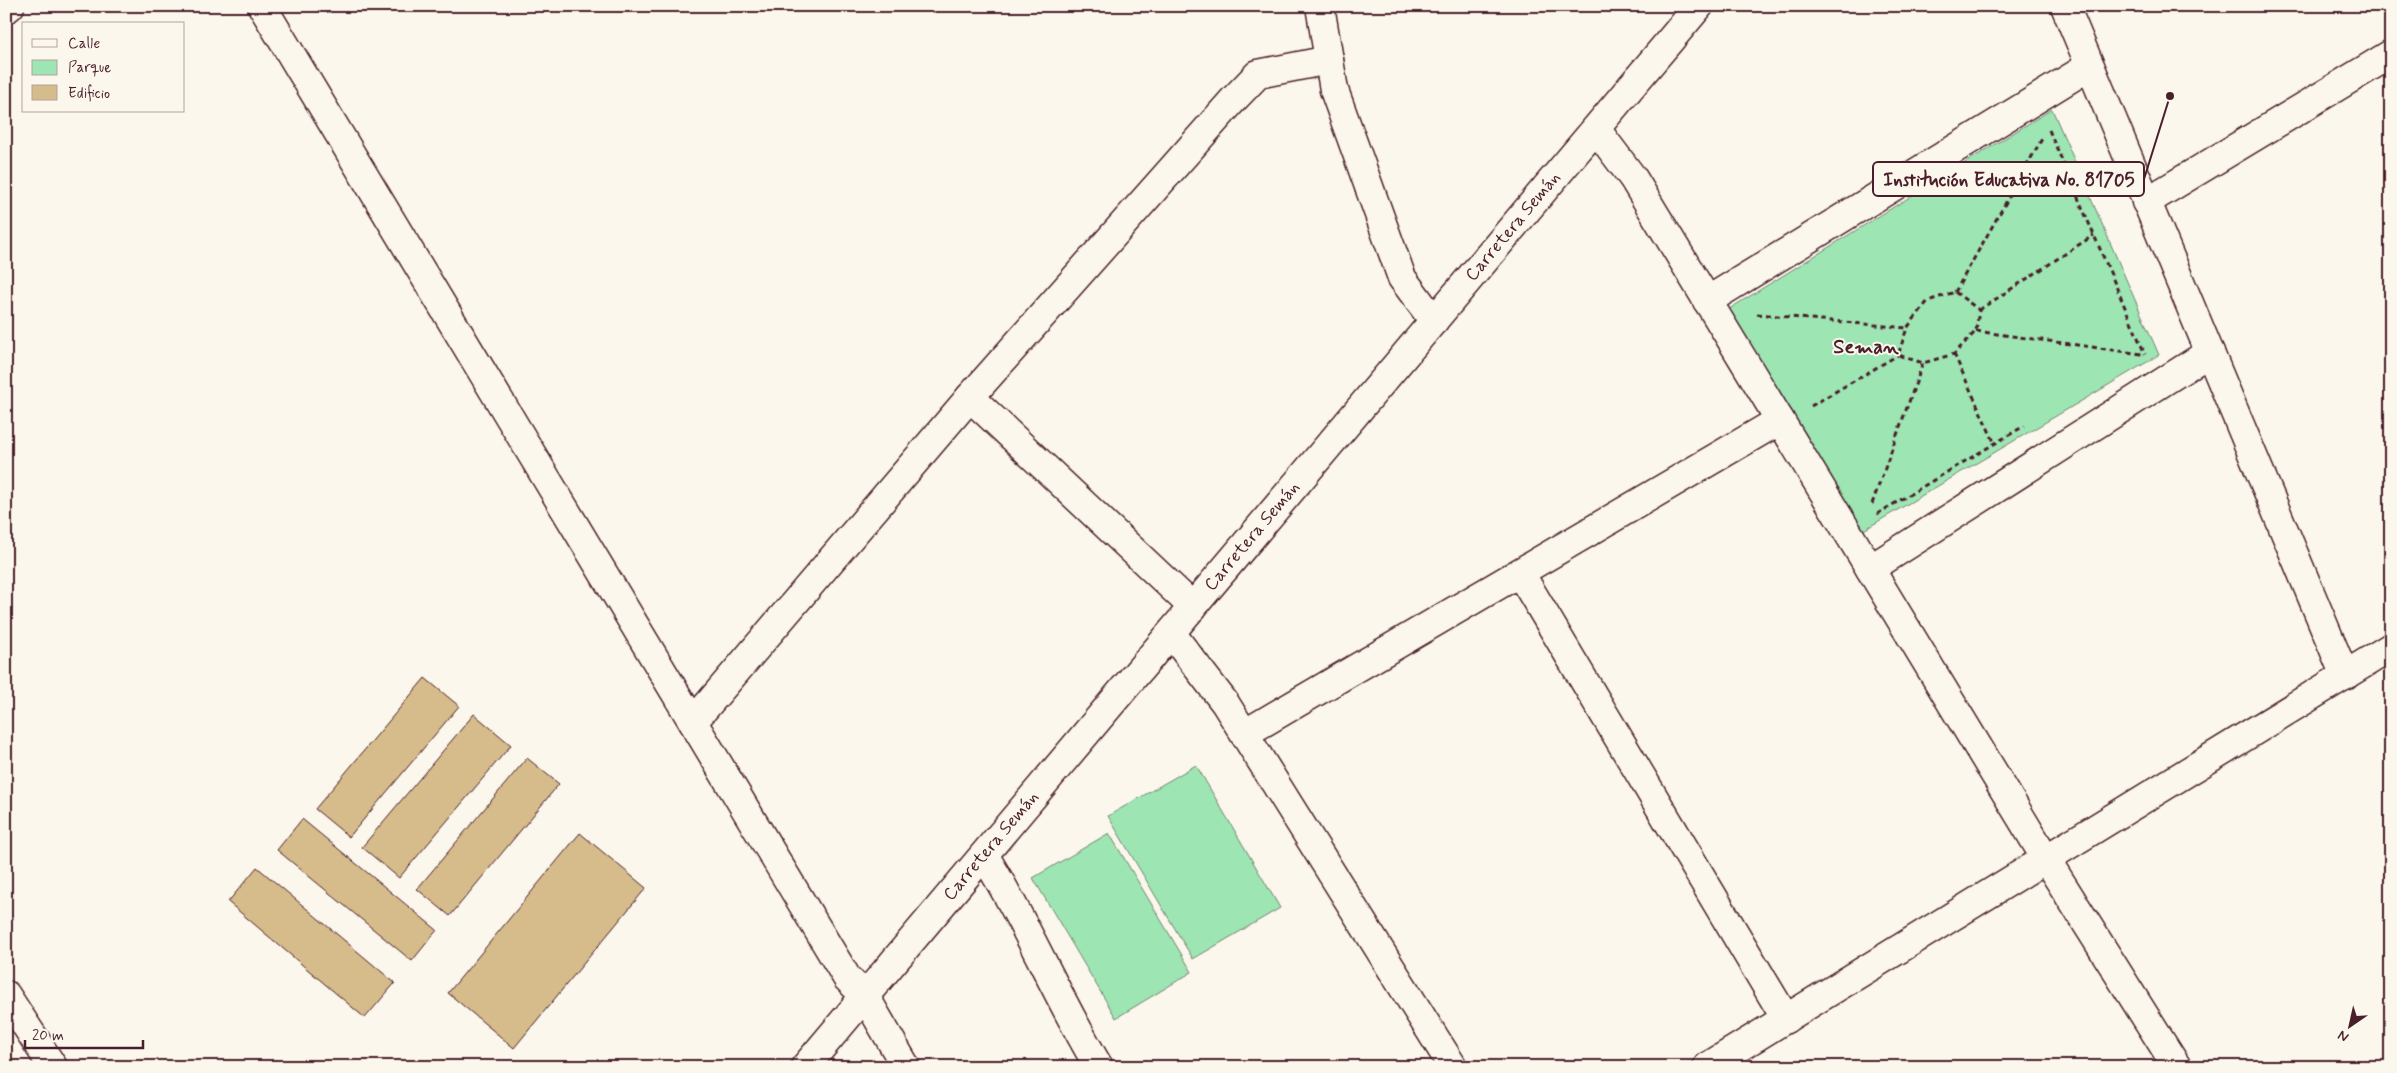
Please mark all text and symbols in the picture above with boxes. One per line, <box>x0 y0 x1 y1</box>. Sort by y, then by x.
legend <box>22 22 185 112</box>
text: Calle <box>68 34 100 54</box>
text: Parque <box>68 58 111 78</box>
text: Edificio <box>68 84 110 104</box>
callout: Institución Educativa No. 81705 <box>1873 162 2144 196</box>
street label: Carretera Semán <box>1460 167 1566 287</box>
text: Institución Educativa No. 81705 <box>1883 168 2135 193</box>
district label: Seman <box>1833 334 1899 361</box>
street label: Carretera Semán <box>1199 476 1305 596</box>
street label: Carretera Semán <box>938 786 1044 906</box>
north arrow <box>2324 1000 2374 1050</box>
scale bar <box>25 1018 142 1050</box>
text: 20 m <box>32 1026 64 1046</box>
text: N <box>2334 1026 2352 1046</box>

